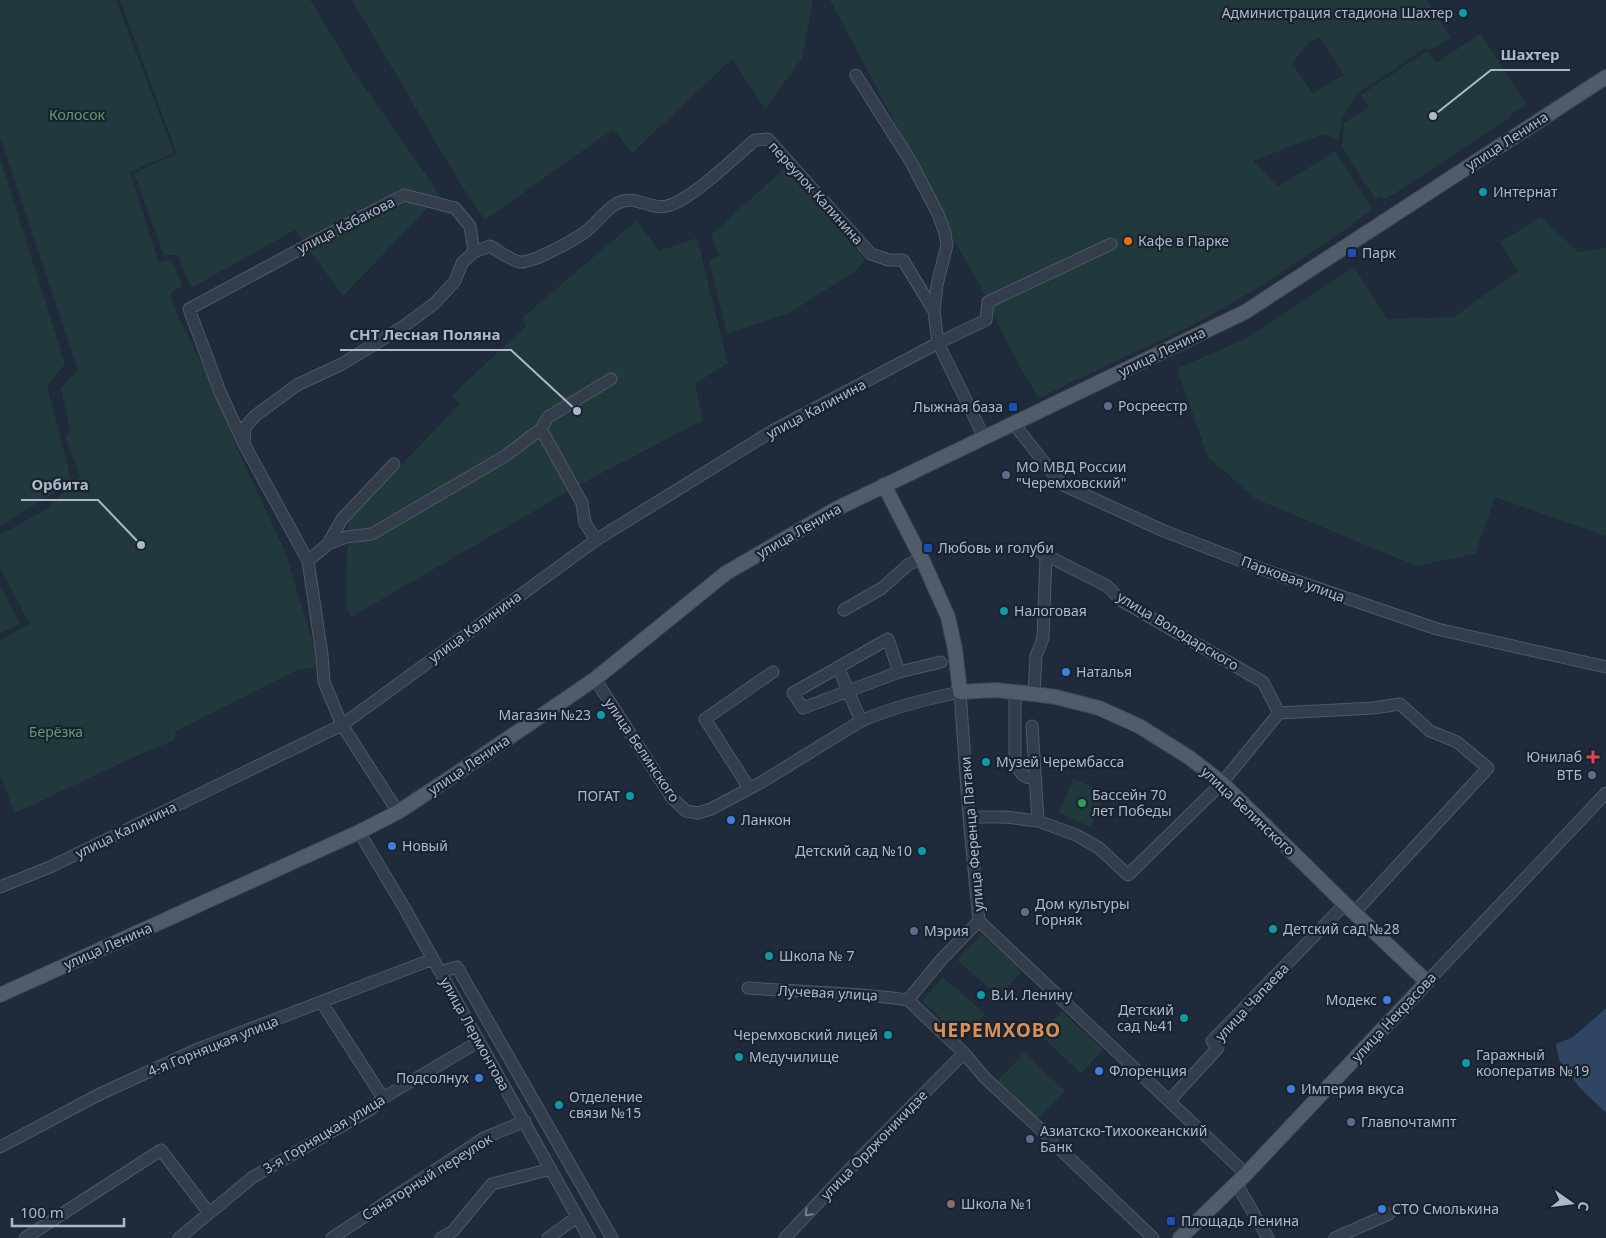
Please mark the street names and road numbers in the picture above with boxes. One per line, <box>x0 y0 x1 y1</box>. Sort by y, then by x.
street label: улица Ленина <box>1462 107 1552 174</box>
street label: переулок Калинина <box>765 137 868 248</box>
street label: улица Кабакова <box>294 192 398 257</box>
street label: улица Ленина <box>1115 322 1208 381</box>
street label: улица Калинина <box>763 374 869 443</box>
street label: улица Ленина <box>753 499 844 562</box>
street label: Парковая улица <box>1239 551 1348 606</box>
street label: улица Калинина <box>424 586 525 667</box>
street label: улица Володарского <box>1114 587 1243 674</box>
street label: улица Белинского <box>600 694 684 806</box>
street label: улица Ленина <box>424 730 513 799</box>
street label: улица Ференца Патаки <box>955 756 988 912</box>
street label: улица Белинского <box>1197 762 1299 859</box>
street label: улица Калинина <box>72 797 180 862</box>
street label: улица Ленина <box>61 918 155 973</box>
street label: улица Чапаева <box>1211 959 1293 1045</box>
street label: улица Некрасова <box>1347 968 1440 1066</box>
street label: улица Лермонтова <box>436 973 515 1094</box>
street label: Лучевая улица <box>778 980 878 1005</box>
street label: 4-я Горняцкая улица <box>145 1011 281 1080</box>
street label: улица Орджоникидзе <box>816 1085 931 1204</box>
street label: 3-я Горняцкая улица <box>259 1090 388 1178</box>
street label: Санаторный переулок <box>358 1128 496 1224</box>

